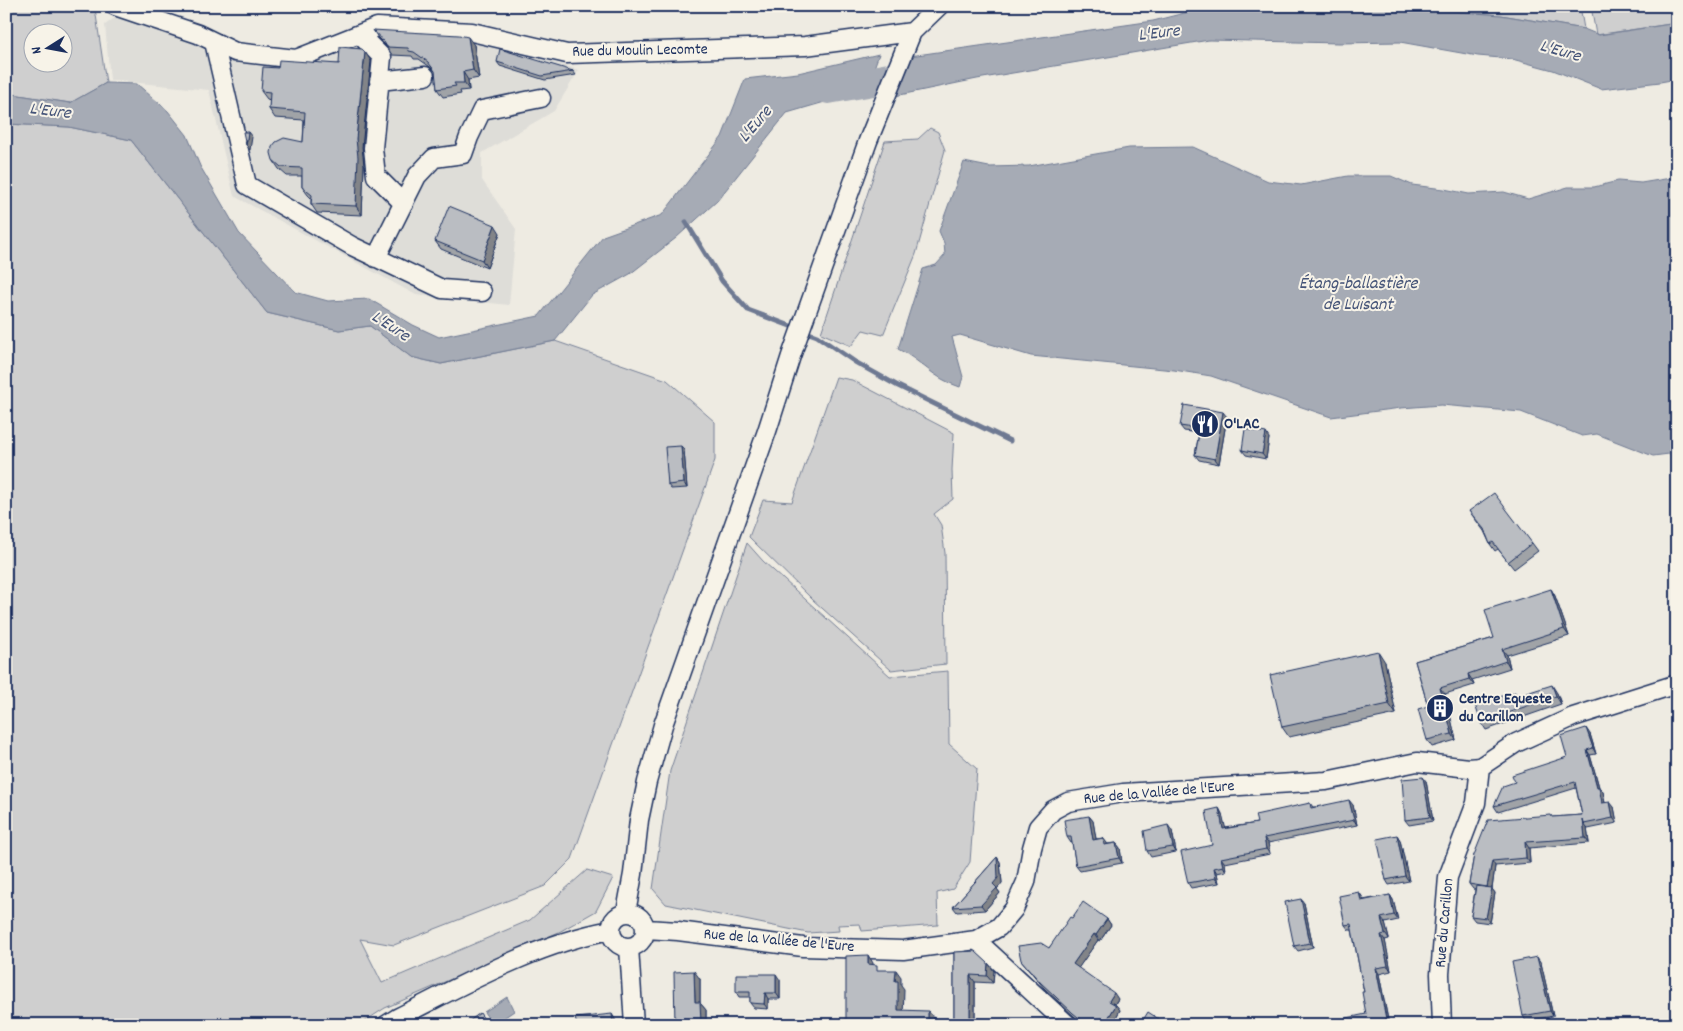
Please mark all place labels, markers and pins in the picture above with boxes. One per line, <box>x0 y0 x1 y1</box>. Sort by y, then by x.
restaurant icon: O'LAC <box>1190 409 1220 439</box>
place label: O'LAC <box>1224 413 1260 436</box>
place label: Centre Equeste du Carillon <box>1459 688 1552 729</box>
building icon: Centre Equeste du Carillon <box>1425 693 1455 723</box>

